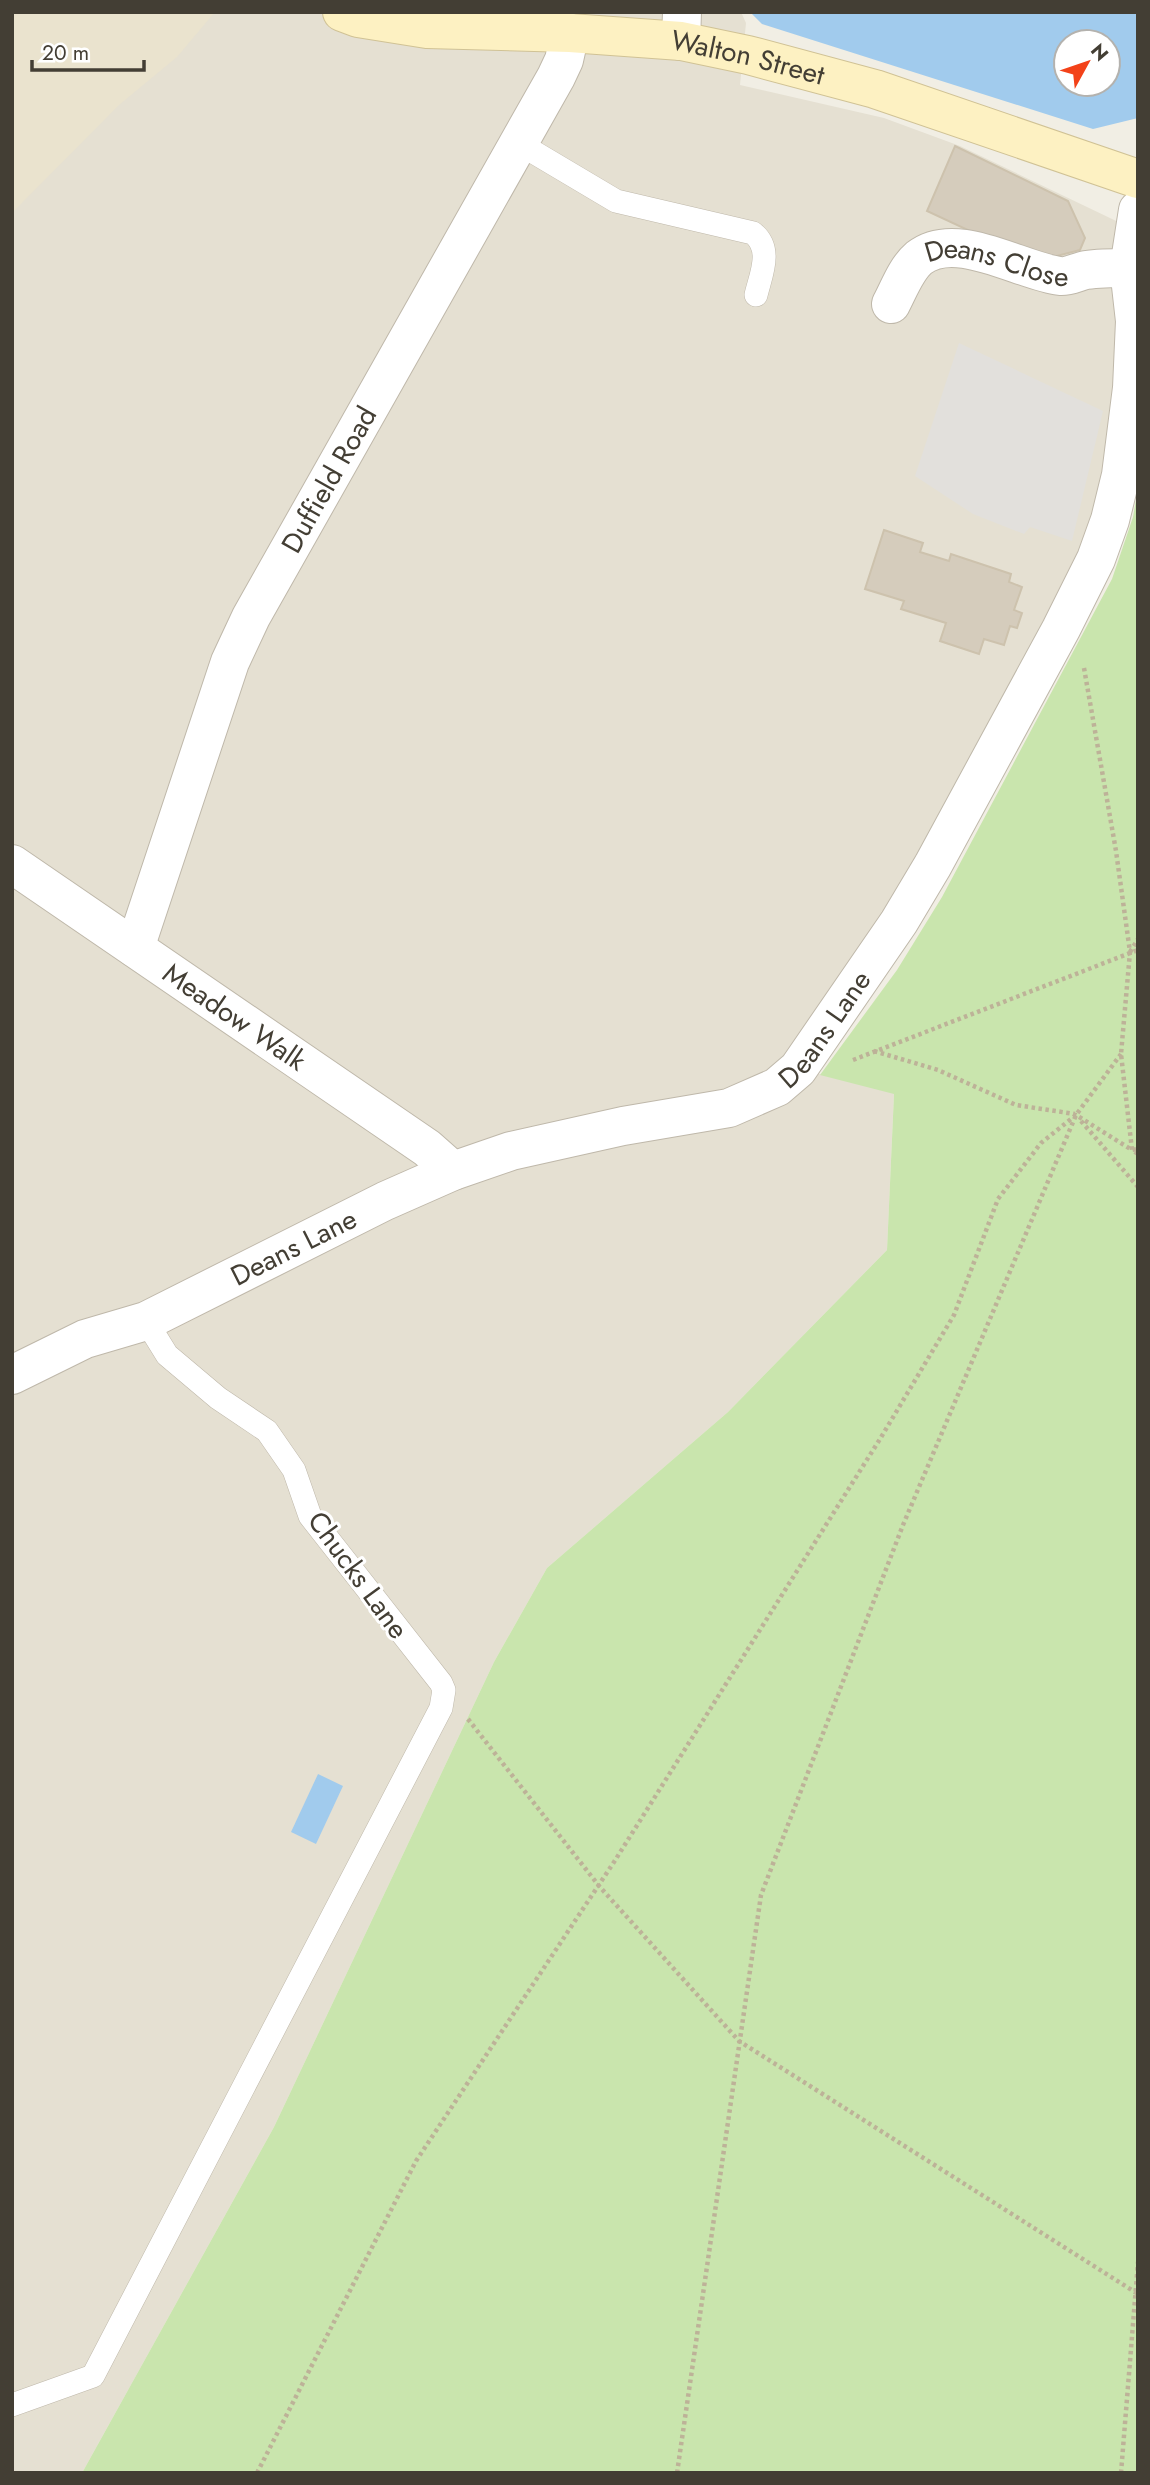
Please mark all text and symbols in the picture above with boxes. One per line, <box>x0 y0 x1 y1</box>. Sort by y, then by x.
street label: Walton Street <box>667 19 830 95</box>
scale bar <box>32 28 144 72</box>
north arrow <box>1052 28 1122 98</box>
text: 20 m <box>42 38 89 68</box>
text: N <box>1084 38 1115 67</box>
street label: Deans Close <box>919 227 1069 297</box>
street label: Duffield Road <box>271 399 387 560</box>
street label: Meadow Walk <box>155 953 315 1081</box>
street label: Deans Lane <box>769 962 880 1098</box>
street label: Deans Lane <box>223 1198 364 1296</box>
street label: Chucks Lane <box>298 1503 418 1647</box>

